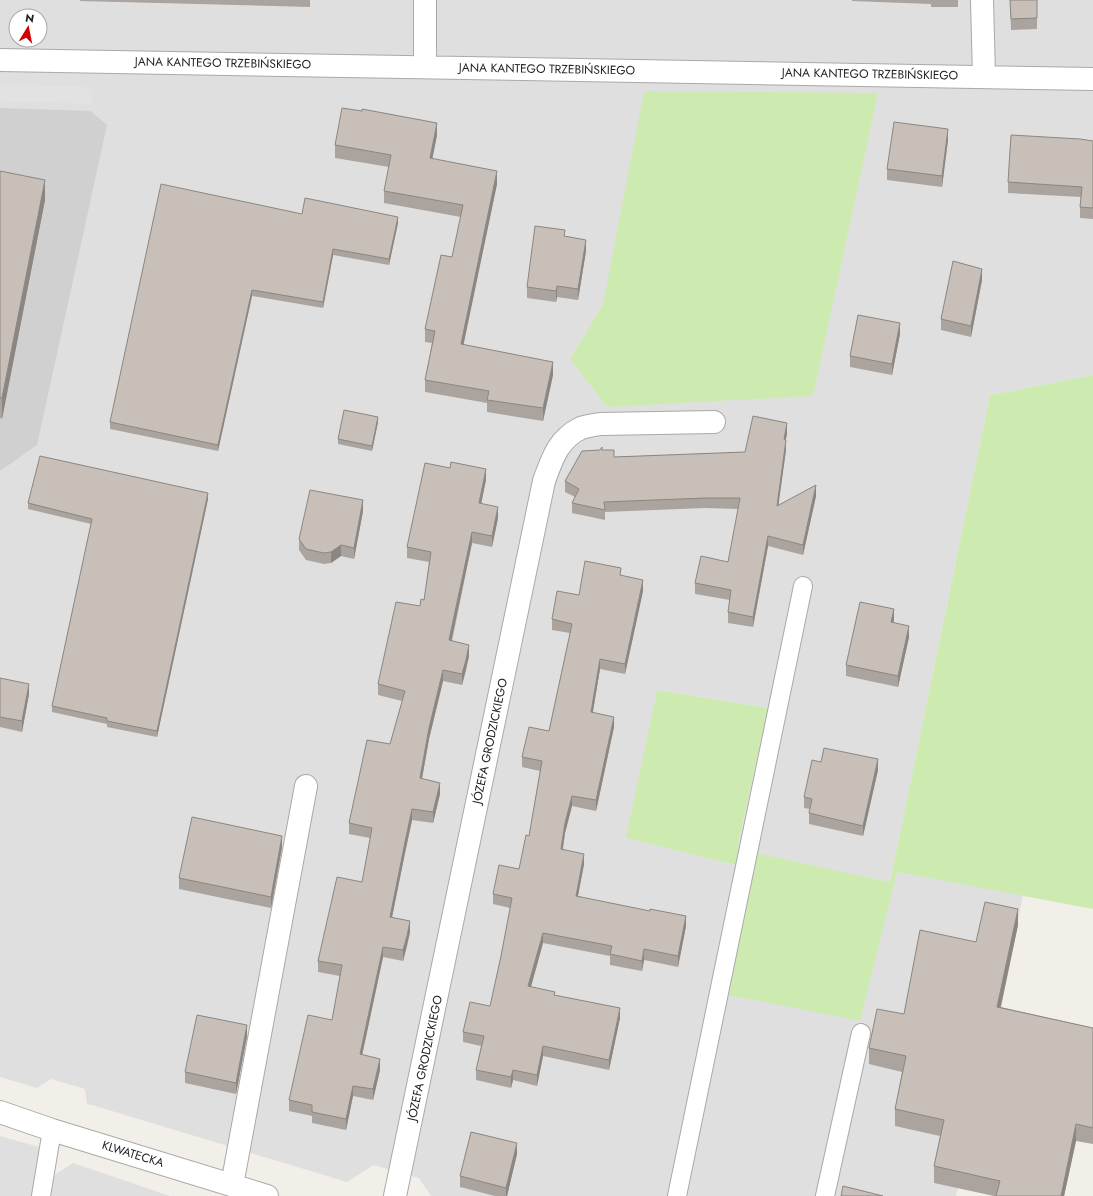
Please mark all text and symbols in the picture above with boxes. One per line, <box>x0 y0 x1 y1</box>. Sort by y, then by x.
north arrow <box>8 8 48 48</box>
text: N <box>24 10 35 27</box>
street label: JANA KANTEGO TRZEBIŃSKIEGO <box>133 52 311 74</box>
street label: JANA KANTEGO TRZEBIŃSKIEGO <box>457 58 635 80</box>
street label: JANA KANTEGO TRZEBIŃSKIEGO <box>780 63 958 85</box>
street label: JÓZEFA GRODZICKIEGO <box>467 677 512 807</box>
street label: JÓZEFA GRODZICKIEGO <box>402 994 447 1124</box>
street label: KLWATECKA <box>100 1136 166 1172</box>

